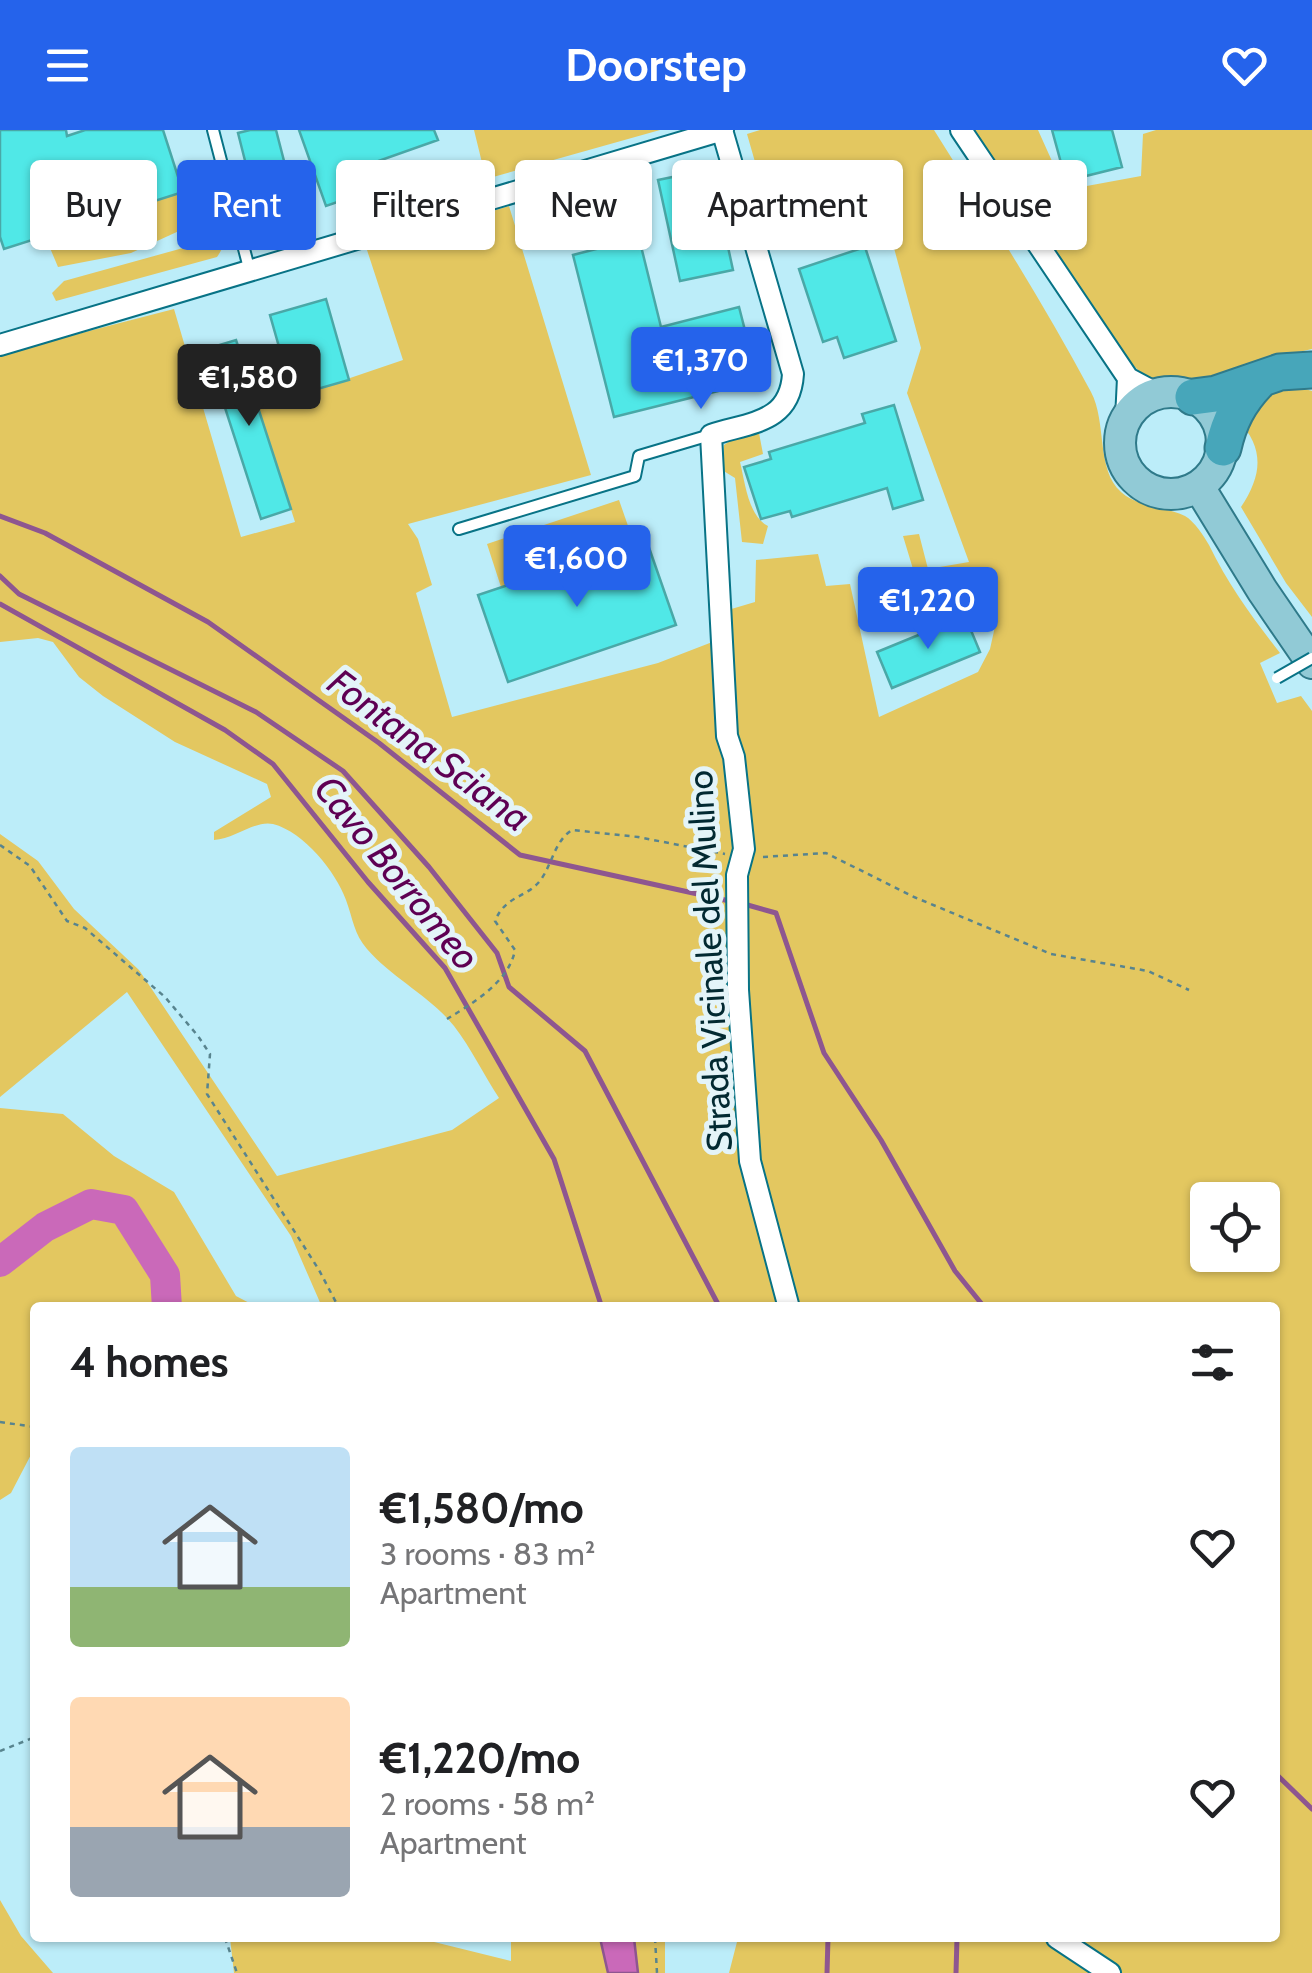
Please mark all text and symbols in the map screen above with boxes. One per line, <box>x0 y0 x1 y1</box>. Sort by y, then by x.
icon: menu <box>40 38 95 93</box>
text: Doorstep <box>565 38 747 92</box>
icon: heart <box>1217 38 1272 93</box>
chip: Buy <box>30 160 157 250</box>
chip: Rent <box>177 160 316 250</box>
chip: Filters <box>336 160 495 250</box>
chip: New <box>515 160 652 250</box>
chip: Apartment <box>672 160 903 250</box>
chip: House <box>923 160 1087 250</box>
pin: €1,370 <box>620 327 782 412</box>
text: €1,370 <box>653 340 749 379</box>
pin: €1,580 <box>168 344 330 429</box>
text: €1,580 <box>200 357 298 396</box>
pin: €1,600 <box>496 525 658 610</box>
text: €1,600 <box>526 538 628 577</box>
pin: €1,220 <box>847 567 1009 652</box>
text: €1,220 <box>880 580 976 619</box>
water label: Fontana Sciana <box>319 658 540 841</box>
water label: Cavo Borromeo <box>305 766 490 979</box>
street label: Strada Vicinale del Mulino <box>678 769 741 1153</box>
map controls <box>1190 1182 1280 1272</box>
button: locate <box>1190 1182 1280 1272</box>
icon: filters <box>1185 1335 1240 1390</box>
text: 4 homes <box>70 1336 229 1388</box>
text: €1,580/mo <box>380 1482 584 1534</box>
icon: home <box>150 1487 270 1607</box>
icon: heart <box>1185 1520 1240 1575</box>
text: 3 rooms · 83 m² <box>380 1534 595 1573</box>
text: Apartment <box>380 1573 527 1612</box>
text: €1,220/mo <box>380 1732 580 1784</box>
icon: home <box>150 1737 270 1857</box>
icon: heart <box>1185 1770 1240 1825</box>
text: 2 rooms · 58 m² <box>380 1784 595 1823</box>
text: Apartment <box>380 1823 527 1862</box>

